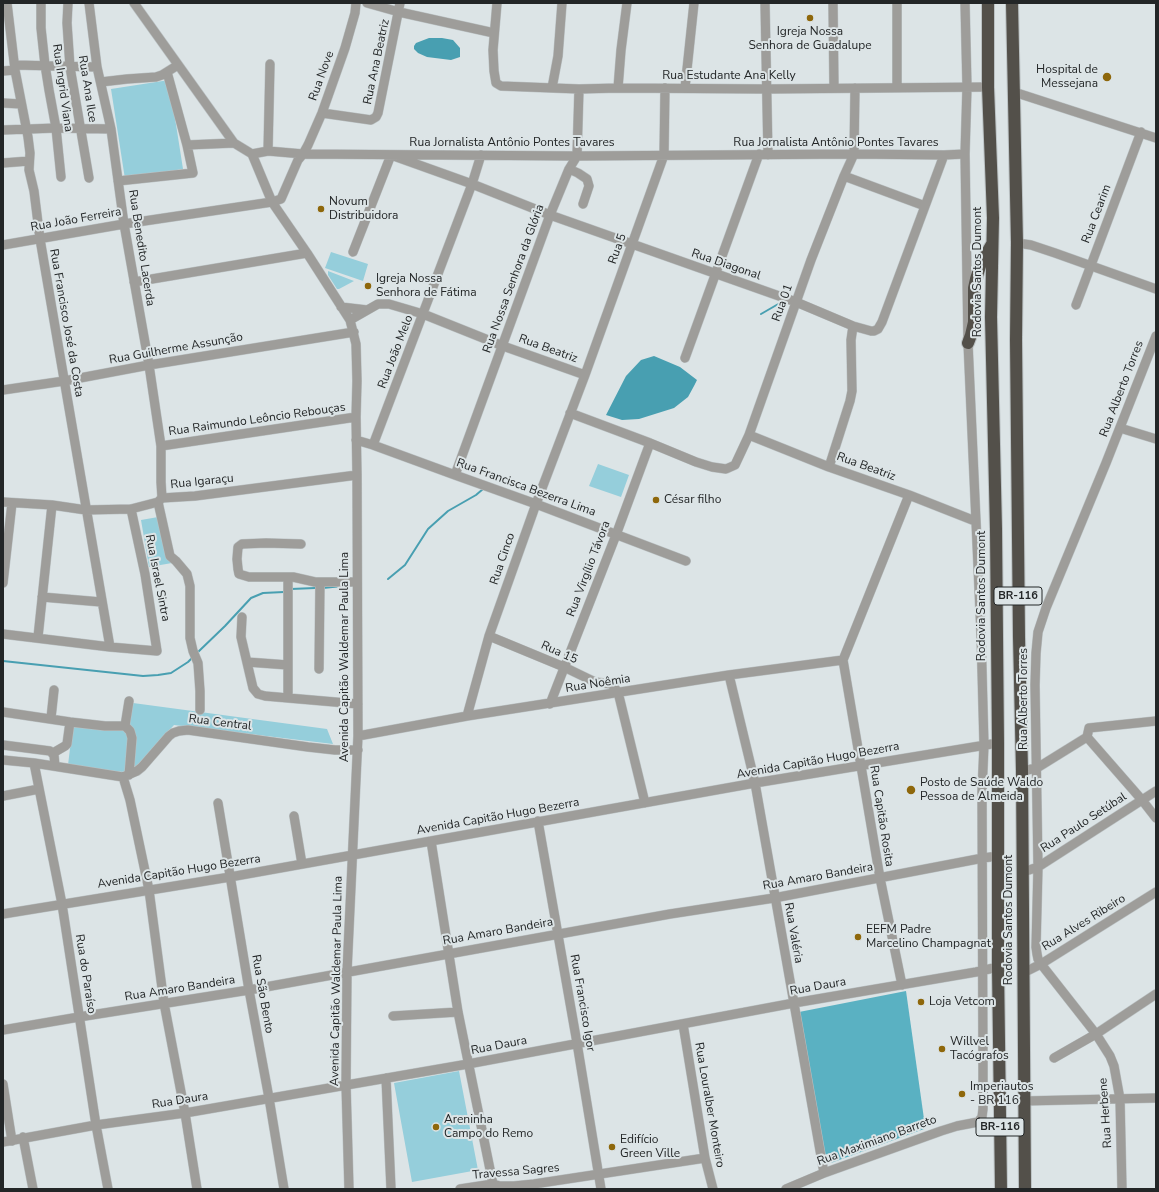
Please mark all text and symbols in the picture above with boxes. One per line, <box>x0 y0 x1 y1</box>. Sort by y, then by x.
marker: Igreja Nossa Senhora de Guadalupe <box>805 13 815 23</box>
street label: Rua Ana Beatriz <box>361 18 393 106</box>
place label: Igreja Nossa Senhora de Guadalupe <box>748 25 872 53</box>
street label: Rua Ingrid Viana <box>49 43 75 133</box>
street label: Rua Nove <box>306 49 338 103</box>
street label: Rua Ana Ilce <box>75 54 99 124</box>
place label: Hospital de Messejana <box>1036 63 1098 91</box>
street label: Rua Estudante Ana Kelly <box>662 69 796 83</box>
marker: Hospital de Messejana <box>1101 71 1113 83</box>
street label: Rua Jornalista Antônio Pontes Tavares <box>409 136 615 150</box>
street label: Rua Jornalista Antônio Pontes Tavares <box>733 136 939 150</box>
street label: Rua Cearim <box>1079 182 1115 246</box>
street label: Rua Benedito Lacerda <box>125 189 157 307</box>
place label: Novum Distribuidora <box>329 195 398 223</box>
street label: Rua Nossa Senhora da Glória <box>480 203 548 355</box>
marker: Novum Distribuidora <box>316 204 326 214</box>
street label: Rua João Ferreira <box>30 205 122 235</box>
street label: Rodovia Santos Dumont <box>971 207 985 337</box>
street label: Rua 5 <box>606 232 630 266</box>
street label: Rua Diagonal <box>689 246 763 284</box>
street label: Rua Francisco José da Costa <box>46 248 86 398</box>
place label: Igreja Nossa Senhora de Fátima <box>376 272 477 300</box>
marker: Igreja Nossa Senhora de Fátima <box>363 281 373 291</box>
street label: Rua 01 <box>770 282 796 324</box>
street label: Rua João Melo <box>375 313 417 391</box>
street label: Rua Guilherme Assunção <box>108 330 244 368</box>
street label: Rua Beatriz <box>516 332 580 366</box>
street label: Rua Alberto Torres <box>1097 339 1147 439</box>
street label: Rua Raimundo Leôncio Rebouças <box>168 400 346 440</box>
street label: Rua Beatriz <box>834 450 898 484</box>
street label: Rua Francisca Bezerra Lima <box>454 456 598 520</box>
street label: Rua Igaraçu <box>170 472 234 492</box>
place label: César filho <box>664 493 721 507</box>
marker: César filho <box>651 495 661 505</box>
street label: Rua Virgílio Távora <box>564 519 614 619</box>
street label: Rua Cinco <box>487 531 519 587</box>
street label: Rodovia Santos Dumont <box>975 531 989 661</box>
street label: Rua Israel Sintra <box>141 533 173 623</box>
street label: Avenida Capitão Waldemar Paula Lima <box>338 552 352 762</box>
road number: BR-116 <box>994 587 1042 605</box>
street label: Rua 15 <box>538 639 580 667</box>
street label: Rua Alberto Torres <box>1017 648 1031 750</box>
street label: Rua Noêmia <box>564 672 632 696</box>
street label: Rua Central <box>188 712 252 734</box>
street label: Avenida Capitão Hugo Bezerra <box>735 740 901 782</box>
street label: Rua Capitão Rosita <box>866 764 896 868</box>
place label: Posto de Saúde Waldo Pessoa de Almeida <box>920 776 1043 804</box>
marker: Posto de Saúde Waldo Pessoa de Almeida <box>905 784 917 796</box>
street label: Rua Paulo Setúbal <box>1038 790 1130 856</box>
street label: Avenida Capitão Hugo Bezerra <box>415 796 581 838</box>
street label: Avenida Capitão Hugo Bezerra <box>96 852 262 892</box>
street label: Rodovia Santos Dumont <box>1002 855 1016 985</box>
street label: Rua Amaro Bandeira <box>762 860 874 894</box>
street label: Avenida Capitão Waldemar Paula Lima <box>328 876 346 1086</box>
street label: Rua Alves Ribeiro <box>1040 892 1128 954</box>
street label: Rua Valéria <box>781 901 805 965</box>
street label: Rua Amaro Bandeira <box>442 915 554 949</box>
place label: EEFM Padre Marcelino Champagnat <box>866 923 991 951</box>
marker: EEFM Padre Marcelino Champagnat <box>853 932 863 942</box>
street label: Rua do Paraíso <box>72 933 98 1015</box>
street label: Rua São Bento <box>248 953 276 1035</box>
street label: Rua Francisco Igor <box>566 953 598 1053</box>
street label: Rua Amaro Bandeira <box>124 973 236 1005</box>
street label: Rua Daura <box>789 975 847 999</box>
place label: Loja Vetcom <box>929 995 995 1009</box>
marker: Loja Vetcom <box>916 997 926 1007</box>
street label: Rua Daura <box>470 1034 528 1058</box>
place label: Willvel Tacógrafos <box>950 1035 1009 1063</box>
street label: Rua Louralber Monteiro <box>691 1041 727 1169</box>
marker: Willvel Tacógrafos <box>937 1044 947 1054</box>
street label: Rua Herbene <box>1096 1077 1116 1149</box>
place label: Imperiautos - BR 116 <box>970 1080 1033 1108</box>
street label: Rua Daura <box>151 1089 209 1113</box>
marker: Imperiautos - BR 116 <box>957 1089 967 1099</box>
place label: Areninha Campo do Remo <box>444 1113 533 1141</box>
street label: Rua Maximiano Barreto <box>815 1113 939 1169</box>
road number: BR-116 <box>976 1118 1024 1136</box>
marker: Areninha Campo do Remo <box>431 1122 441 1132</box>
place label: Edifício Green Ville <box>620 1133 680 1161</box>
marker: Edifício Green Ville <box>607 1142 617 1152</box>
street label: Travessa Sagres <box>472 1161 560 1183</box>

